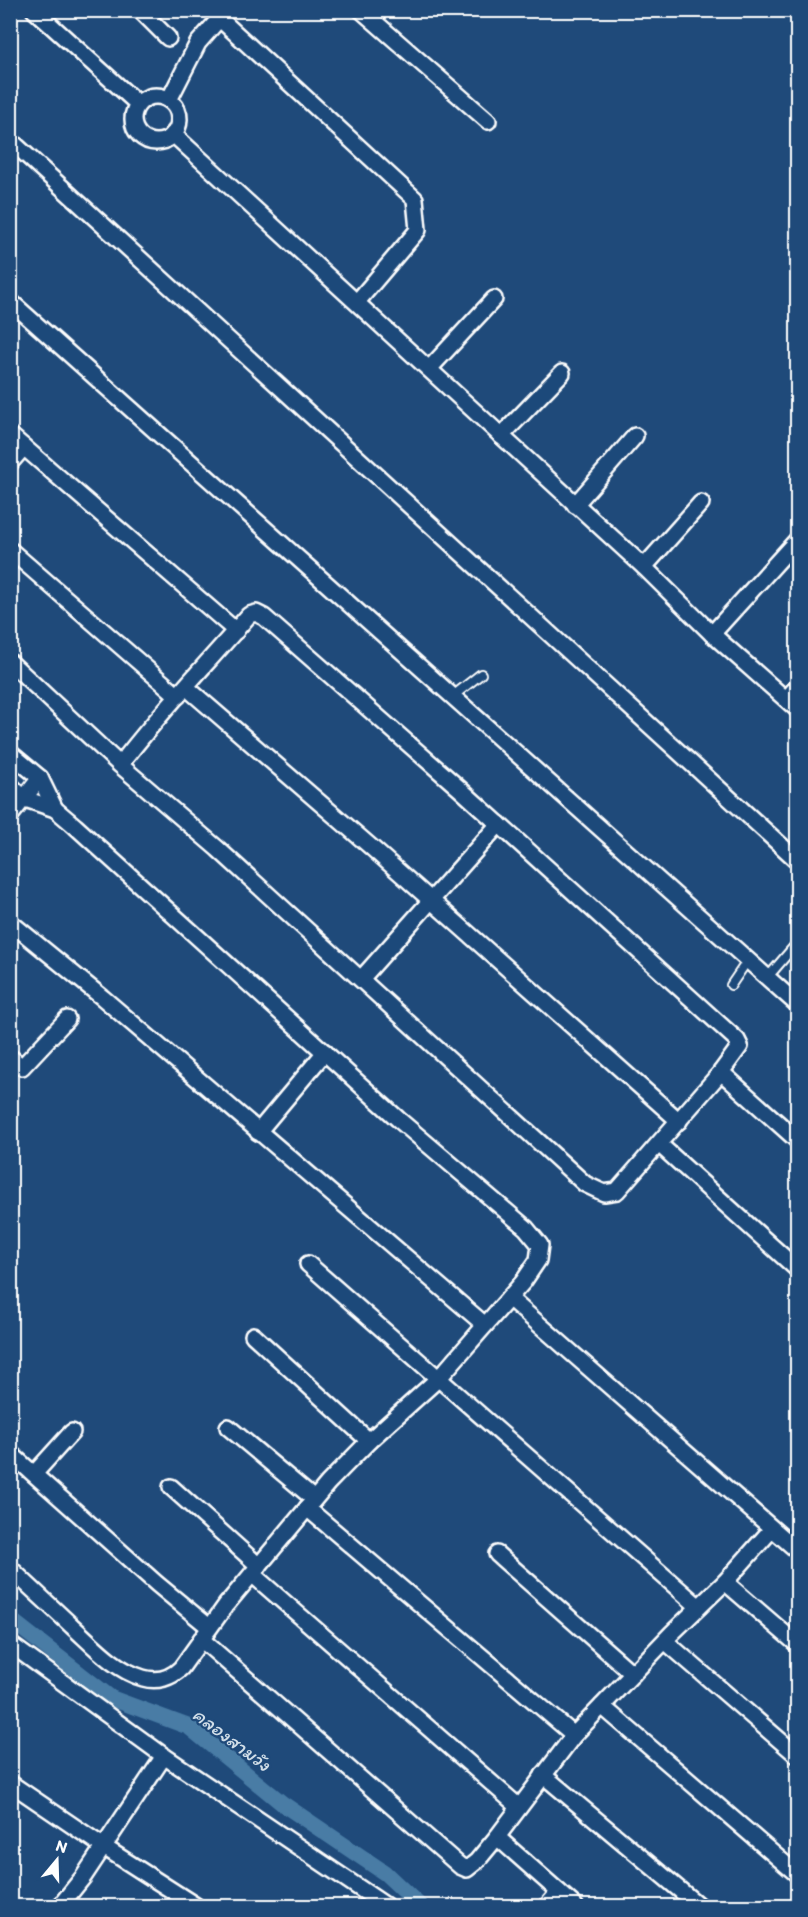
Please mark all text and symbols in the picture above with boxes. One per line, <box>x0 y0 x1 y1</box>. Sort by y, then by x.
water label: คลองสามวัง <box>188 1702 277 1777</box>
north arrow <box>27 1830 87 1890</box>
text: N <box>54 1836 70 1857</box>

